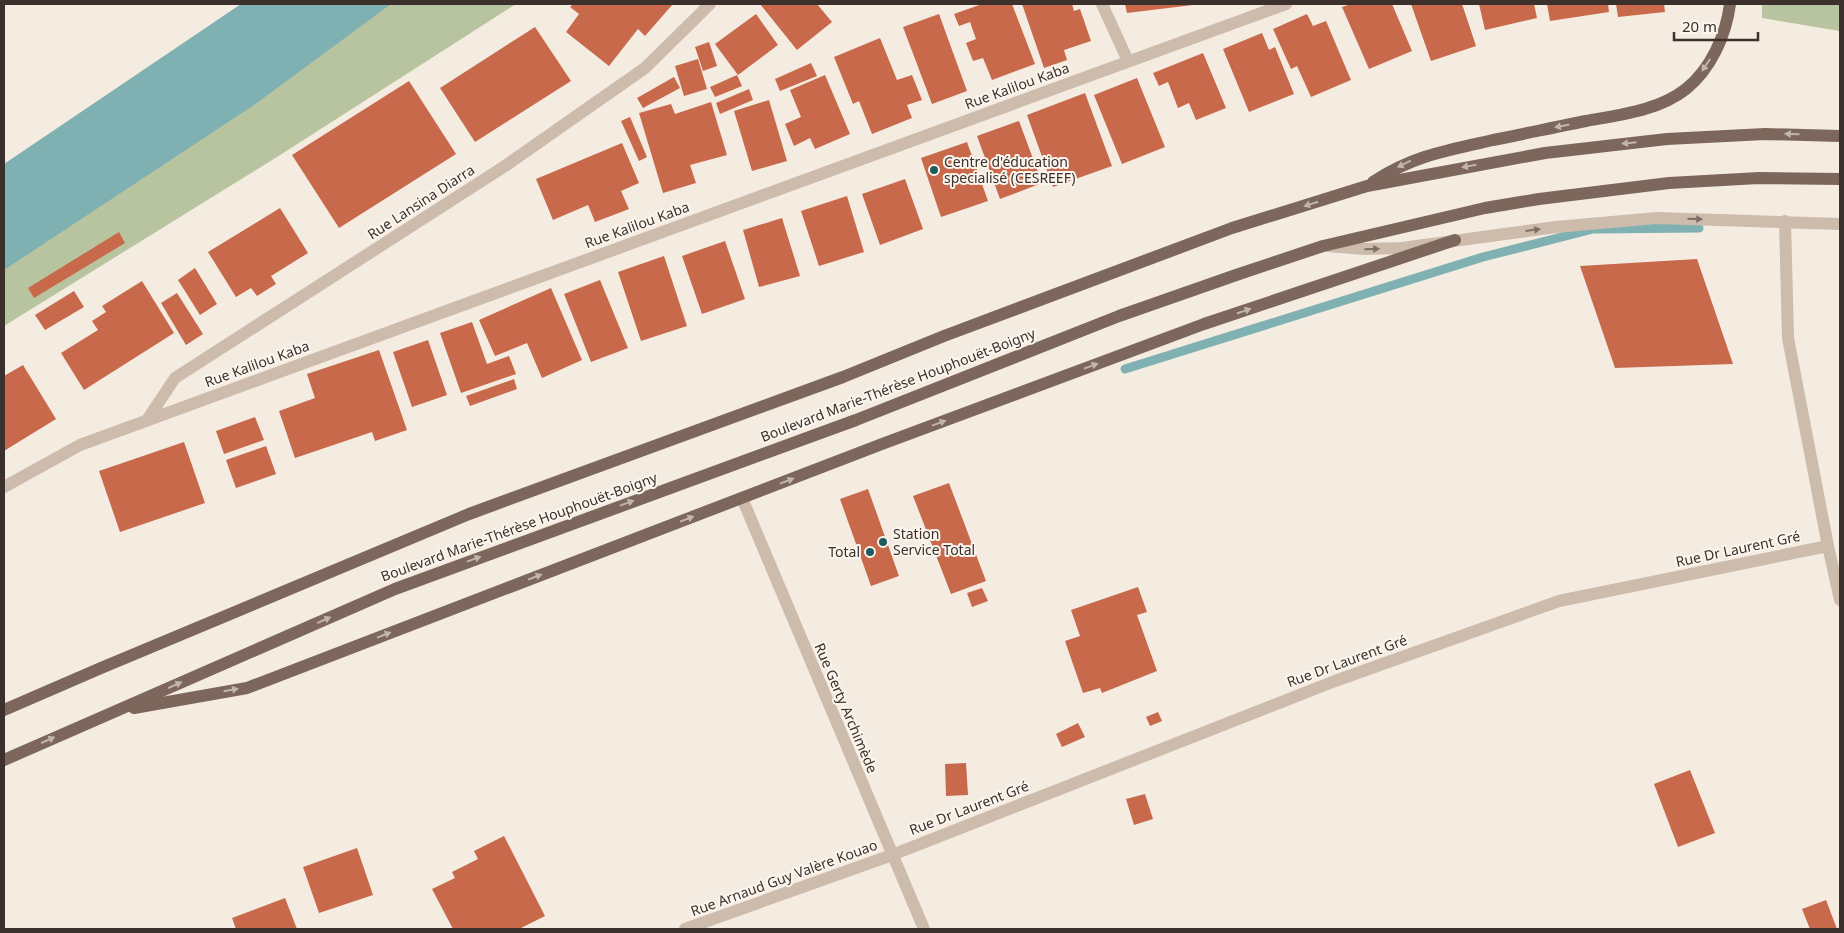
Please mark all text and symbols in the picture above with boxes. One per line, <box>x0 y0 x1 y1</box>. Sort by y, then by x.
scale bar <box>1674 10 1758 42</box>
text: 20 m <box>1682 16 1717 36</box>
street label: Rue Kalilou Kaba <box>962 58 1072 113</box>
one-way arrow <box>1702 58 1711 72</box>
one-way arrow <box>1554 122 1569 130</box>
one-way arrow <box>1783 130 1799 138</box>
one-way arrow <box>1621 139 1637 147</box>
place label: Centre d'éducation specialisé (CESREEF) <box>944 152 1075 187</box>
street label: Rue Lansina Diarra <box>364 160 478 243</box>
one-way arrow <box>1397 161 1411 169</box>
one-way arrow <box>1460 163 1476 171</box>
marker: Centre d'éducation specialisé (CESREEF) <box>928 164 940 176</box>
street label: Rue Kalilou Kaba <box>582 197 692 252</box>
one-way arrow <box>1303 200 1318 208</box>
one-way arrow <box>1687 215 1703 223</box>
one-way arrow <box>1525 226 1541 234</box>
one-way arrow <box>1364 245 1380 253</box>
one-way arrow <box>1237 307 1252 315</box>
street label: Boulevard Marie-Thérèse Houphouët-Boigny <box>758 323 1039 446</box>
street label: Rue Kalilou Kaba <box>202 336 312 391</box>
one-way arrow <box>1084 362 1099 369</box>
one-way arrow <box>932 419 947 427</box>
street label: Boulevard Marie-Thérèse Houphouët-Boigny <box>378 467 660 586</box>
one-way arrow <box>780 476 794 484</box>
one-way arrow <box>620 499 635 507</box>
one-way arrow <box>680 514 694 522</box>
place label: Station Service Total <box>893 524 975 559</box>
street label: Rue Dr Laurent Gré <box>1674 526 1802 571</box>
marker: Station Service Total <box>877 536 889 548</box>
place label: Total <box>828 542 860 561</box>
marker: Total <box>864 546 876 558</box>
one-way arrow <box>467 555 482 562</box>
one-way arrow <box>528 573 543 581</box>
one-way arrow <box>317 615 331 623</box>
street label: Rue Dr Laurent Gré <box>1284 630 1410 691</box>
one-way arrow <box>376 631 391 638</box>
street label: Rue Gerty Archimède <box>810 640 883 776</box>
one-way arrow <box>168 680 182 688</box>
one-way arrow <box>223 686 239 694</box>
one-way arrow <box>41 736 55 744</box>
street label: Rue Dr Laurent Gré <box>906 776 1031 839</box>
street label: Rue Arnaud Guy Valère Kouao <box>688 835 880 920</box>

